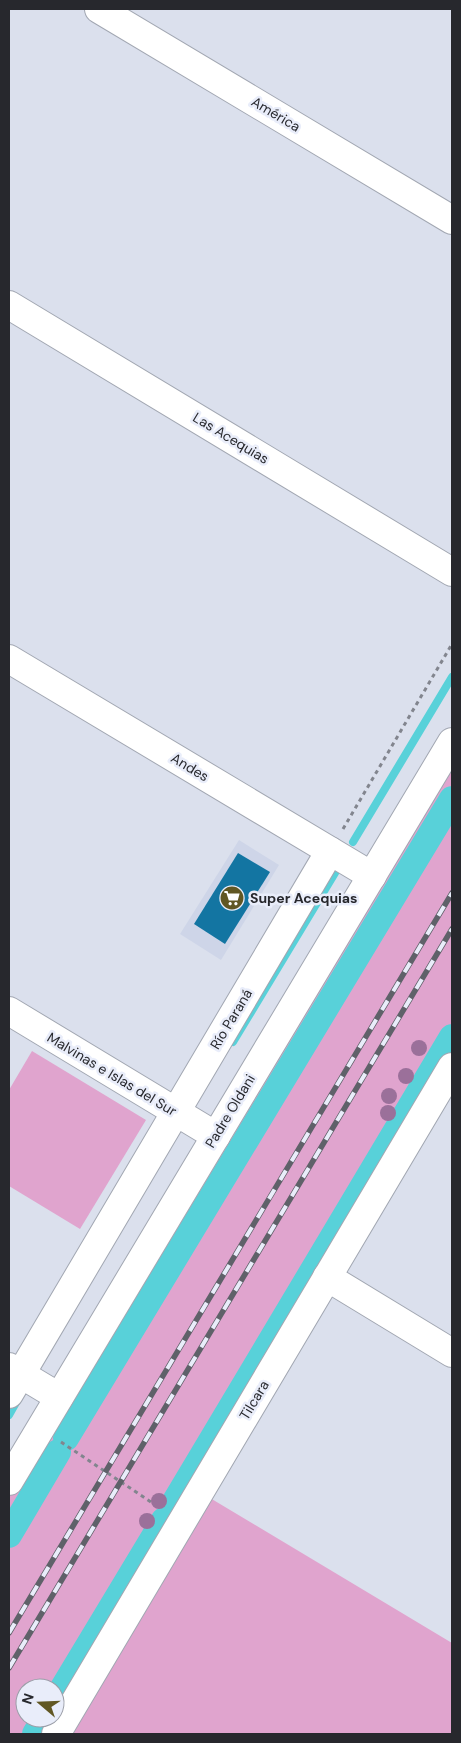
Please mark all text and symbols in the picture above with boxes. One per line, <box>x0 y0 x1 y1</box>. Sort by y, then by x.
street label: América <box>248 92 304 136</box>
street label: Las Acequias <box>190 408 272 468</box>
street label: Andes <box>168 749 212 785</box>
supermarket icon: Super Acequias <box>219 885 245 911</box>
place label: Super Acequias <box>250 889 358 907</box>
street label: Río Paraná <box>206 986 256 1052</box>
street label: Malvinas e Islas del Sur <box>44 1028 180 1120</box>
street label: Padre Oldani <box>201 1071 259 1151</box>
street label: Tilcara <box>235 1377 273 1423</box>
north arrow <box>15 1678 65 1728</box>
text: N <box>18 1691 38 1707</box>

